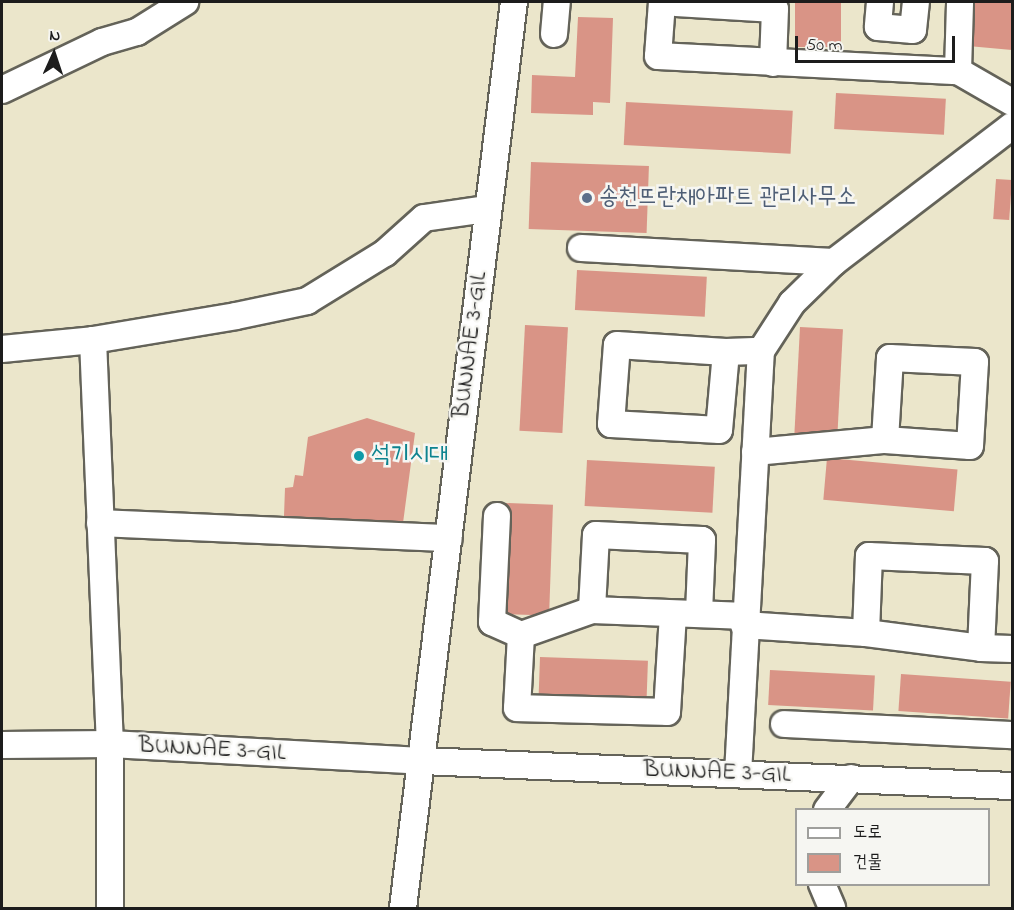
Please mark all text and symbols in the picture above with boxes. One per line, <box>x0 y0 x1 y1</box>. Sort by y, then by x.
north arrow <box>24 24 84 84</box>
text: N <box>49 24 61 48</box>
scale bar <box>798 24 958 62</box>
text: 50 m <box>806 33 843 59</box>
place label: 송천뜨란채아파트 관리사무소 <box>599 184 856 212</box>
marker: 송천뜨란채아파트 관리사무소 <box>580 191 594 205</box>
street label: BUNNAE 3-GIL <box>448 270 494 420</box>
place label: 석기시대 <box>371 442 448 470</box>
marker: 석기시대 <box>352 449 366 463</box>
street label: BUNNAE 3-GIL <box>138 732 286 768</box>
street label: BUNNAE 3-GIL <box>643 756 791 790</box>
legend <box>795 808 990 886</box>
text: 도로 <box>853 820 882 846</box>
text: 건물 <box>853 850 882 876</box>

